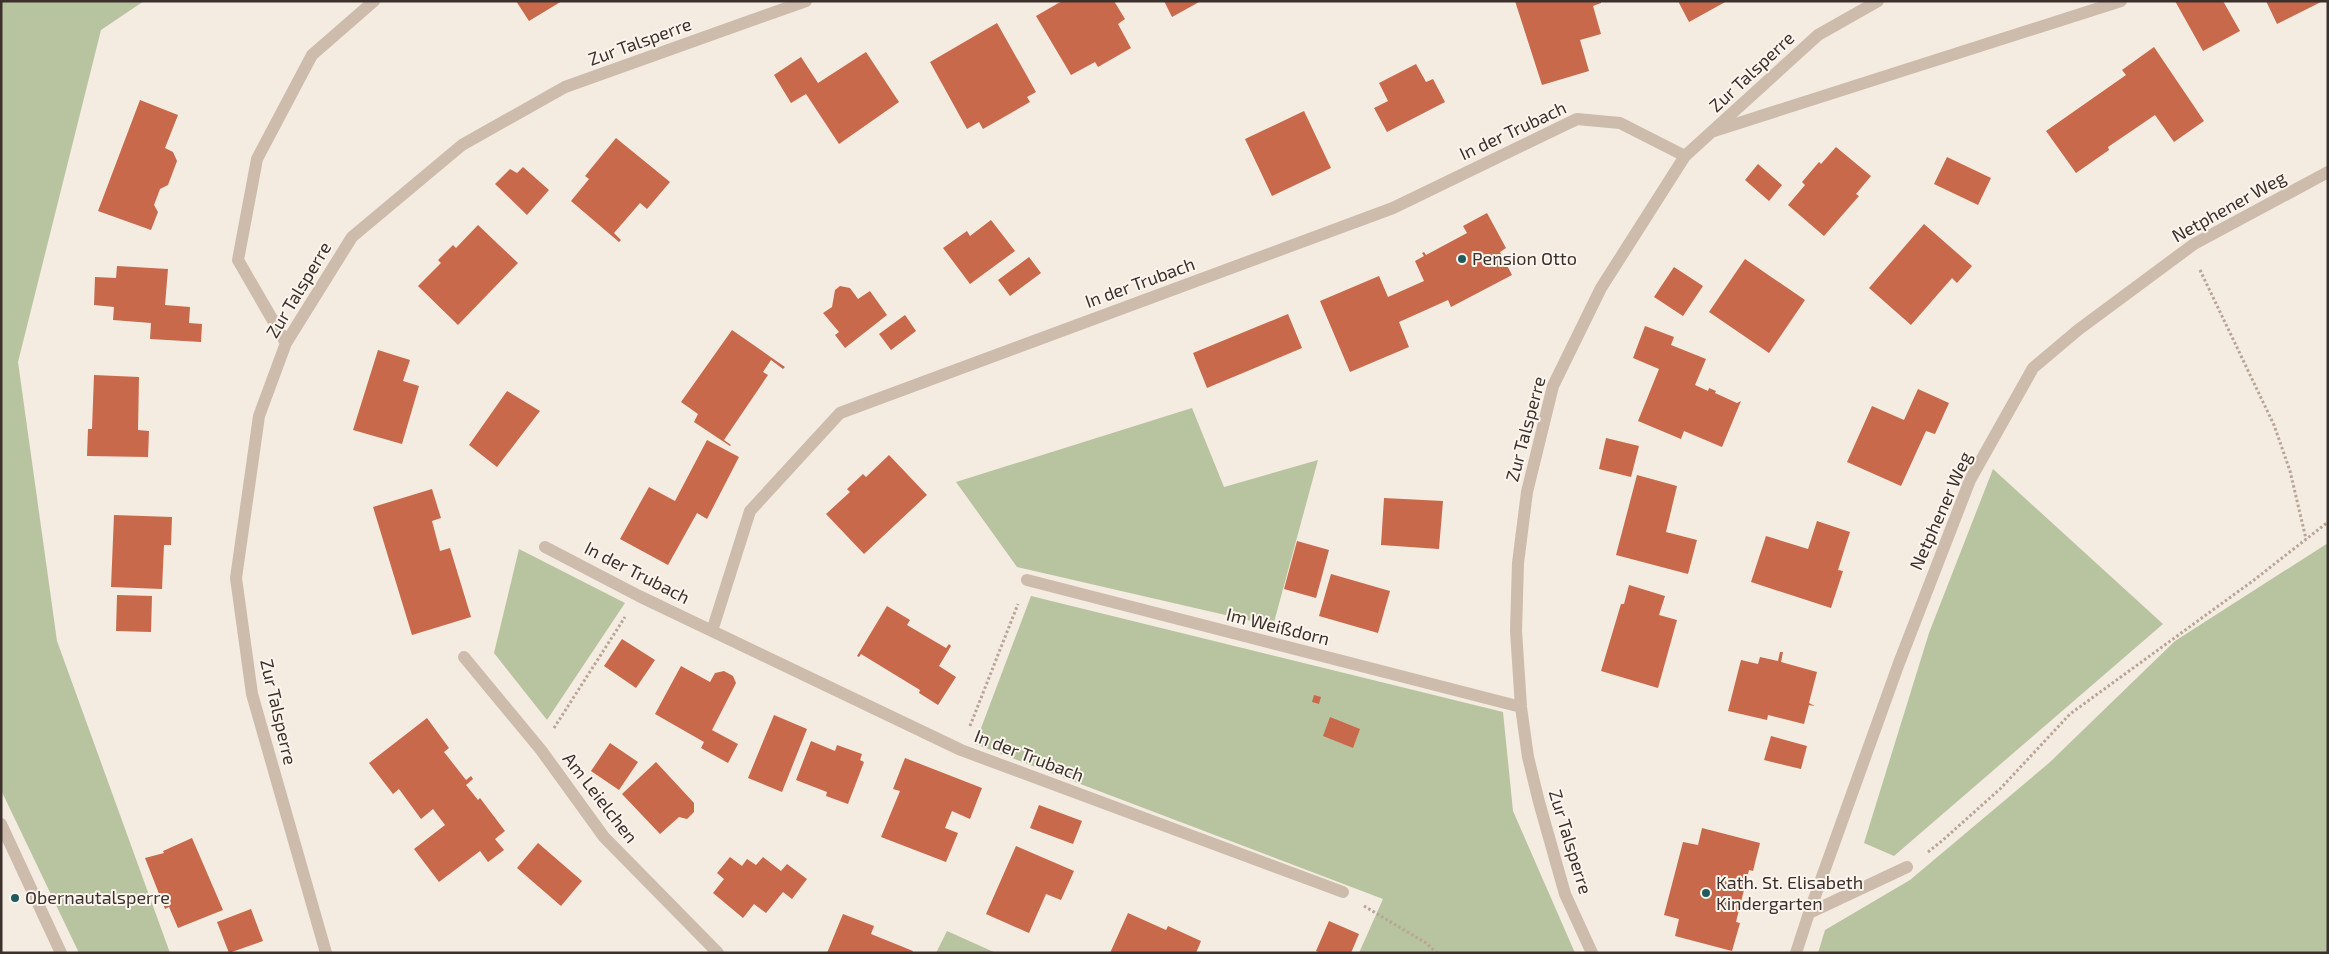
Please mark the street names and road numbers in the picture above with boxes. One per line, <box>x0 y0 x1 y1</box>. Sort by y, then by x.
street label: Zur Talsperre <box>585 12 694 70</box>
street label: Zur Talsperre <box>1704 26 1798 116</box>
street label: In der Trubach <box>1456 96 1569 164</box>
street label: Netphener Weg <box>2168 166 2289 247</box>
street label: Zur Talsperre <box>261 238 335 341</box>
street label: In der Trubach <box>1082 252 1198 312</box>
street label: Zur Talsperre <box>1500 374 1550 484</box>
street label: Netphener Weg <box>1904 448 1976 573</box>
street label: In der Trubach <box>581 536 694 608</box>
street label: Im Weißdorn <box>1224 603 1332 649</box>
street label: Zur Talsperre <box>256 657 302 767</box>
street label: In der Trubach <box>972 724 1087 786</box>
street label: Am Leielchen <box>559 748 643 847</box>
street label: Zur Talsperre <box>1545 787 1597 897</box>

